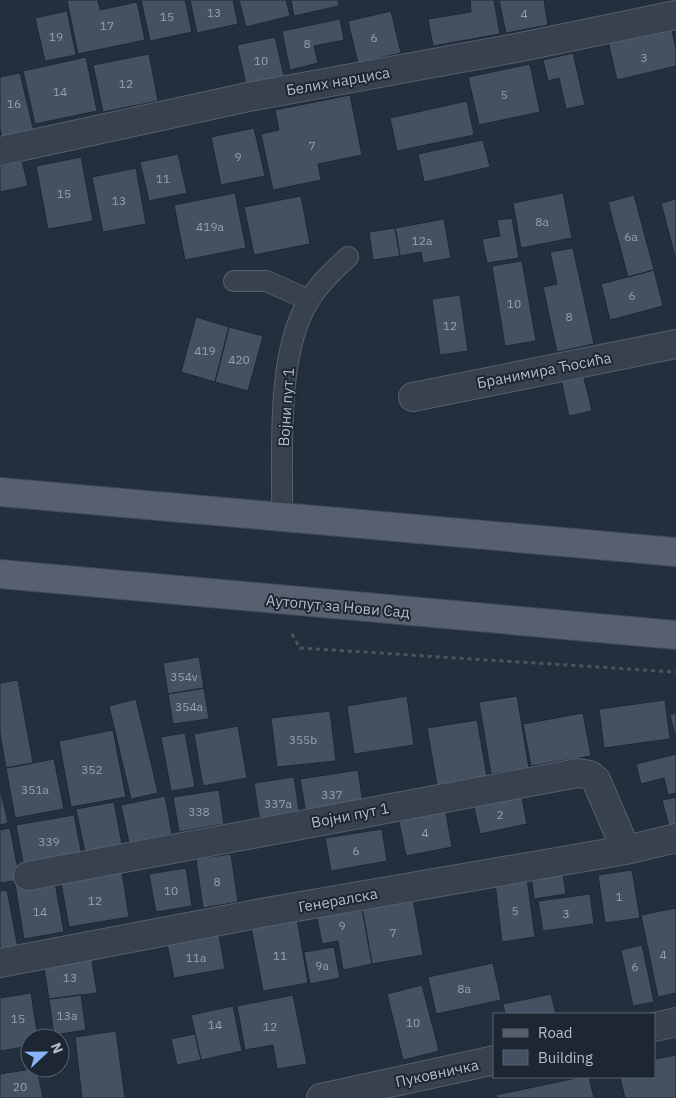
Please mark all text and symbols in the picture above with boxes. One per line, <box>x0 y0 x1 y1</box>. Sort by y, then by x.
house number: 13 <box>207 5 221 20</box>
house number: 4 <box>520 6 528 21</box>
house number: 15 <box>160 9 174 24</box>
house number: 17 <box>100 18 114 33</box>
house number: 19 <box>49 29 63 44</box>
house number: 6 <box>370 30 378 45</box>
house number: 8 <box>303 36 311 51</box>
house number: 3 <box>640 50 648 65</box>
house number: 10 <box>254 53 268 68</box>
street label: Белих нарциса <box>285 63 391 99</box>
house number: 12 <box>119 76 133 91</box>
house number: 14 <box>53 84 67 99</box>
house number: 5 <box>500 87 508 102</box>
house number: 16 <box>7 96 21 111</box>
house number: 7 <box>308 138 316 153</box>
house number: 9 <box>234 149 242 164</box>
house number: 11 <box>156 171 170 186</box>
house number: 15 <box>57 186 71 201</box>
house number: 13 <box>112 193 126 208</box>
house number: 8a <box>535 214 549 229</box>
house number: 419a <box>196 219 225 234</box>
house number: 6a <box>624 229 638 244</box>
house number: 12a <box>412 233 433 248</box>
house number: 6 <box>628 288 636 303</box>
house number: 10 <box>507 296 521 311</box>
house number: 8 <box>565 309 573 324</box>
house number: 12 <box>443 318 457 333</box>
house number: 419 <box>194 343 216 358</box>
street label: Бранимира Ћосића <box>475 348 613 392</box>
house number: 420 <box>228 352 250 367</box>
street label: Војни пут 1 <box>274 367 298 447</box>
street label: Аутопут за Нови Сад <box>265 590 411 622</box>
house number: 354v <box>170 669 198 684</box>
house number: 354a <box>175 699 204 714</box>
house number: 355b <box>289 732 317 747</box>
house number: 352 <box>81 762 103 777</box>
house number: 351a <box>21 782 50 797</box>
house number: 337 <box>321 787 343 802</box>
house number: 337a <box>264 796 293 811</box>
street label: Војни пут 1 <box>309 798 391 832</box>
house number: 338 <box>188 804 210 819</box>
house number: 2 <box>496 807 504 822</box>
house number: 4 <box>421 825 429 840</box>
house number: 339 <box>38 834 60 849</box>
house number: 6 <box>352 843 360 858</box>
house number: 8 <box>213 874 221 889</box>
house number: 10 <box>164 883 178 898</box>
street label: Генералска <box>297 884 379 916</box>
house number: 1 <box>615 889 623 904</box>
house number: 12 <box>88 893 102 908</box>
house number: 5 <box>511 903 519 918</box>
house number: 14 <box>33 904 47 919</box>
house number: 3 <box>562 906 570 921</box>
house number: 9 <box>338 918 346 933</box>
house number: 7 <box>389 925 397 940</box>
house number: 4 <box>659 947 667 962</box>
house number: 11 <box>273 948 287 963</box>
house number: 11a <box>186 950 207 965</box>
house number: 9a <box>315 958 329 973</box>
house number: 6 <box>631 959 639 974</box>
house number: 13 <box>63 970 77 985</box>
house number: 8a <box>457 981 471 996</box>
house number: 13a <box>57 1008 78 1023</box>
house number: 15 <box>11 1011 25 1026</box>
legend <box>493 1013 656 1078</box>
house number: 10 <box>406 1015 420 1030</box>
house number: 14 <box>208 1017 222 1032</box>
house number: 12 <box>263 1019 277 1034</box>
text: Road <box>538 1023 573 1042</box>
north arrow <box>20 1028 70 1078</box>
text: N <box>47 1040 67 1056</box>
text: Building <box>538 1048 593 1067</box>
street label: Пуковничка <box>394 1055 480 1091</box>
house number: 20 <box>13 1079 27 1094</box>

